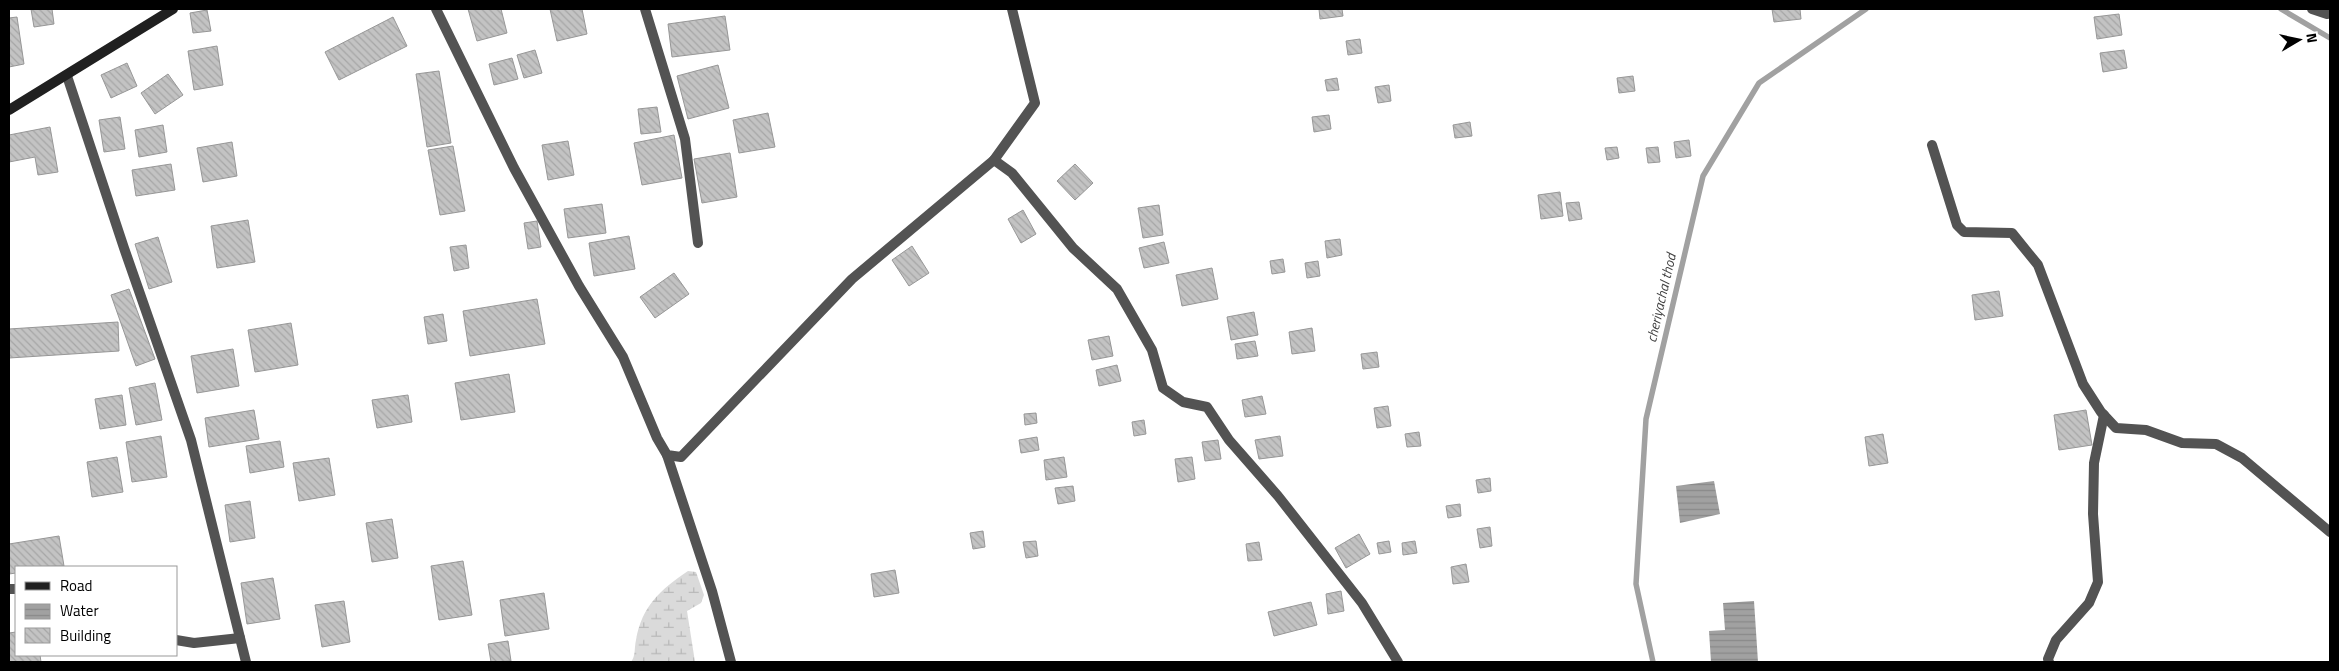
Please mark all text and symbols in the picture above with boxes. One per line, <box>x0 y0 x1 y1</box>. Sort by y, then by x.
north arrow <box>2274 15 2324 65</box>
text: N <box>2301 31 2323 44</box>
water label: cheriyachal thod <box>1640 249 1681 344</box>
legend <box>15 566 178 656</box>
text: Road <box>60 574 92 597</box>
text: Water <box>60 599 99 622</box>
text: Building <box>60 624 111 647</box>

